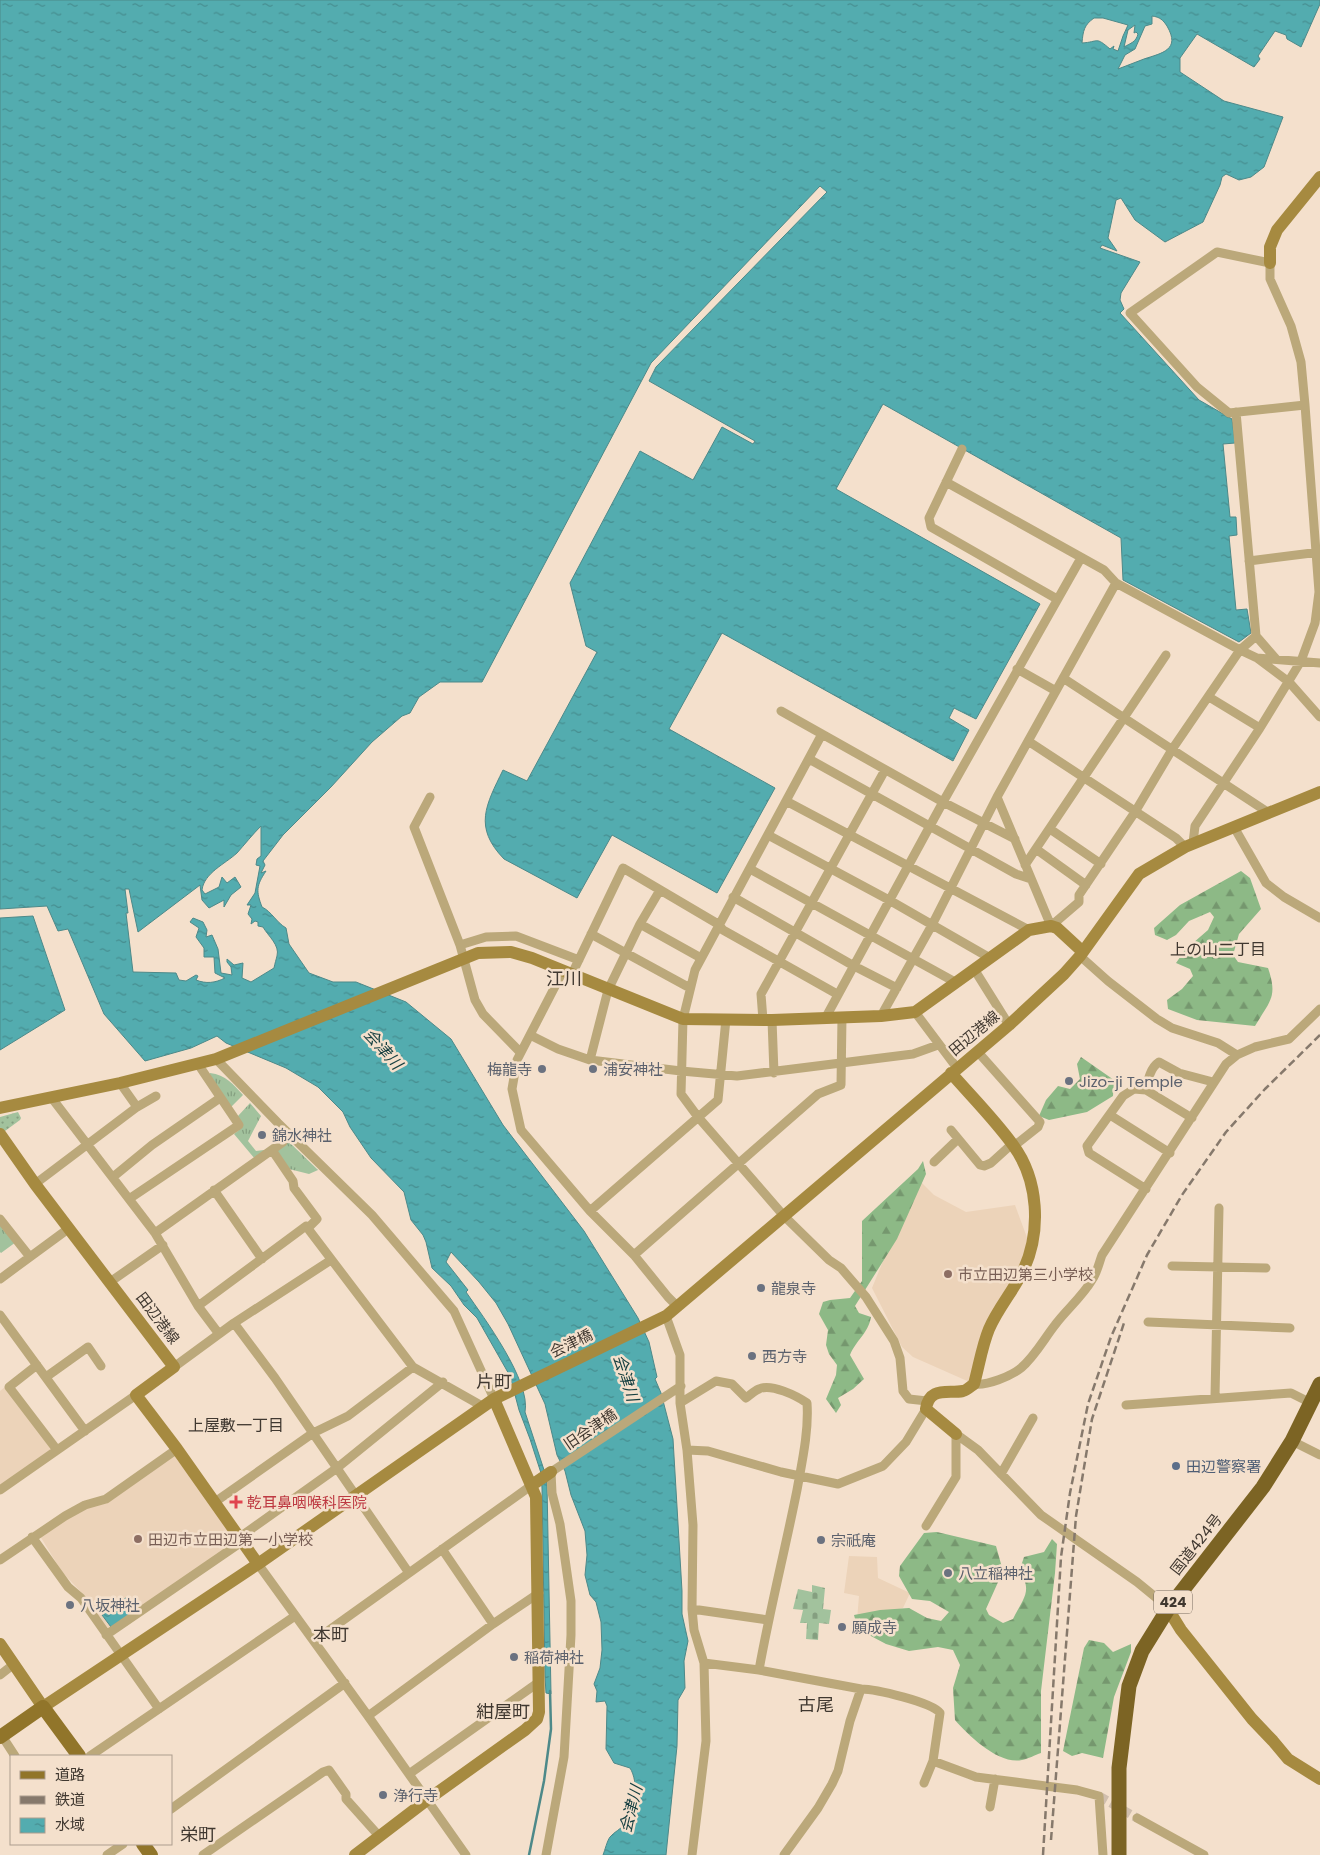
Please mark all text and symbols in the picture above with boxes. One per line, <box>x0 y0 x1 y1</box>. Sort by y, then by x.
district label: 上の山二丁目 <box>1170 938 1266 961</box>
district label: 江川 <box>546 966 582 991</box>
street label: 田辺港線 <box>944 1006 1004 1060</box>
water label: 会津川 <box>358 1023 409 1076</box>
place label: 梅龍寺 <box>487 1059 532 1080</box>
place label: 浦安神社 <box>603 1059 663 1080</box>
marker: 梅龍寺 <box>536 1063 548 1075</box>
marker: 浦安神社 <box>587 1063 599 1075</box>
place label: Jizo-ji Temple <box>1079 1071 1183 1092</box>
marker: Jizo-ji Temple <box>1063 1075 1075 1087</box>
place label: 錦水神社 <box>272 1125 332 1146</box>
marker: 錦水神社 <box>256 1129 268 1141</box>
place label: 市立田辺第三小学校 <box>958 1264 1093 1285</box>
marker: 市立田辺第三小学校 <box>942 1268 954 1280</box>
place label: 龍泉寺 <box>771 1278 816 1299</box>
marker: 龍泉寺 <box>755 1282 767 1294</box>
street label: 田辺港線 <box>132 1288 184 1348</box>
street label: 会津橋 <box>546 1324 596 1362</box>
place label: 西方寺 <box>762 1346 807 1367</box>
marker: 西方寺 <box>746 1350 758 1362</box>
water label: 会津川 <box>608 1352 645 1406</box>
district label: 片町 <box>476 1369 512 1394</box>
street label: 旧会津橋 <box>559 1404 621 1454</box>
district label: 上屋敷一丁目 <box>188 1414 284 1437</box>
place label: 田辺警察署 <box>1186 1456 1261 1477</box>
marker: 田辺警察署 <box>1170 1460 1182 1472</box>
place label: 乾耳鼻咽喉科医院 <box>247 1492 367 1513</box>
marker: 乾耳鼻咽喉科医院 <box>229 1495 243 1509</box>
street label: 国道424号 <box>1165 1509 1227 1579</box>
place label: 田辺市立田辺第一小学校 <box>148 1529 313 1550</box>
place label: 宗祇庵 <box>831 1530 876 1551</box>
marker: 田辺市立田辺第一小学校 <box>132 1533 144 1545</box>
marker: 宗祇庵 <box>815 1534 827 1546</box>
place label: 八立稲神社 <box>958 1563 1033 1584</box>
marker: 八立稲神社 <box>942 1567 954 1579</box>
road number: 424 <box>1154 1590 1192 1614</box>
place label: 八坂神社 <box>80 1595 140 1616</box>
marker: 八坂神社 <box>64 1599 76 1611</box>
place label: 願成寺 <box>852 1617 897 1638</box>
marker: 願成寺 <box>836 1621 848 1633</box>
district label: 本町 <box>313 1622 349 1647</box>
place label: 稲荷神社 <box>524 1647 584 1668</box>
marker: 稲荷神社 <box>508 1651 520 1663</box>
district label: 古尾 <box>798 1692 834 1717</box>
district label: 紺屋町 <box>476 1699 530 1724</box>
legend <box>10 1755 172 1845</box>
text: 道路 <box>55 1764 85 1785</box>
water label: 会津川 <box>614 1781 648 1835</box>
place label: 浄行寺 <box>393 1785 438 1806</box>
text: 鉄道 <box>55 1789 85 1810</box>
marker: 浄行寺 <box>377 1789 389 1801</box>
text: 水域 <box>55 1814 85 1835</box>
district label: 栄町 <box>180 1822 216 1847</box>

